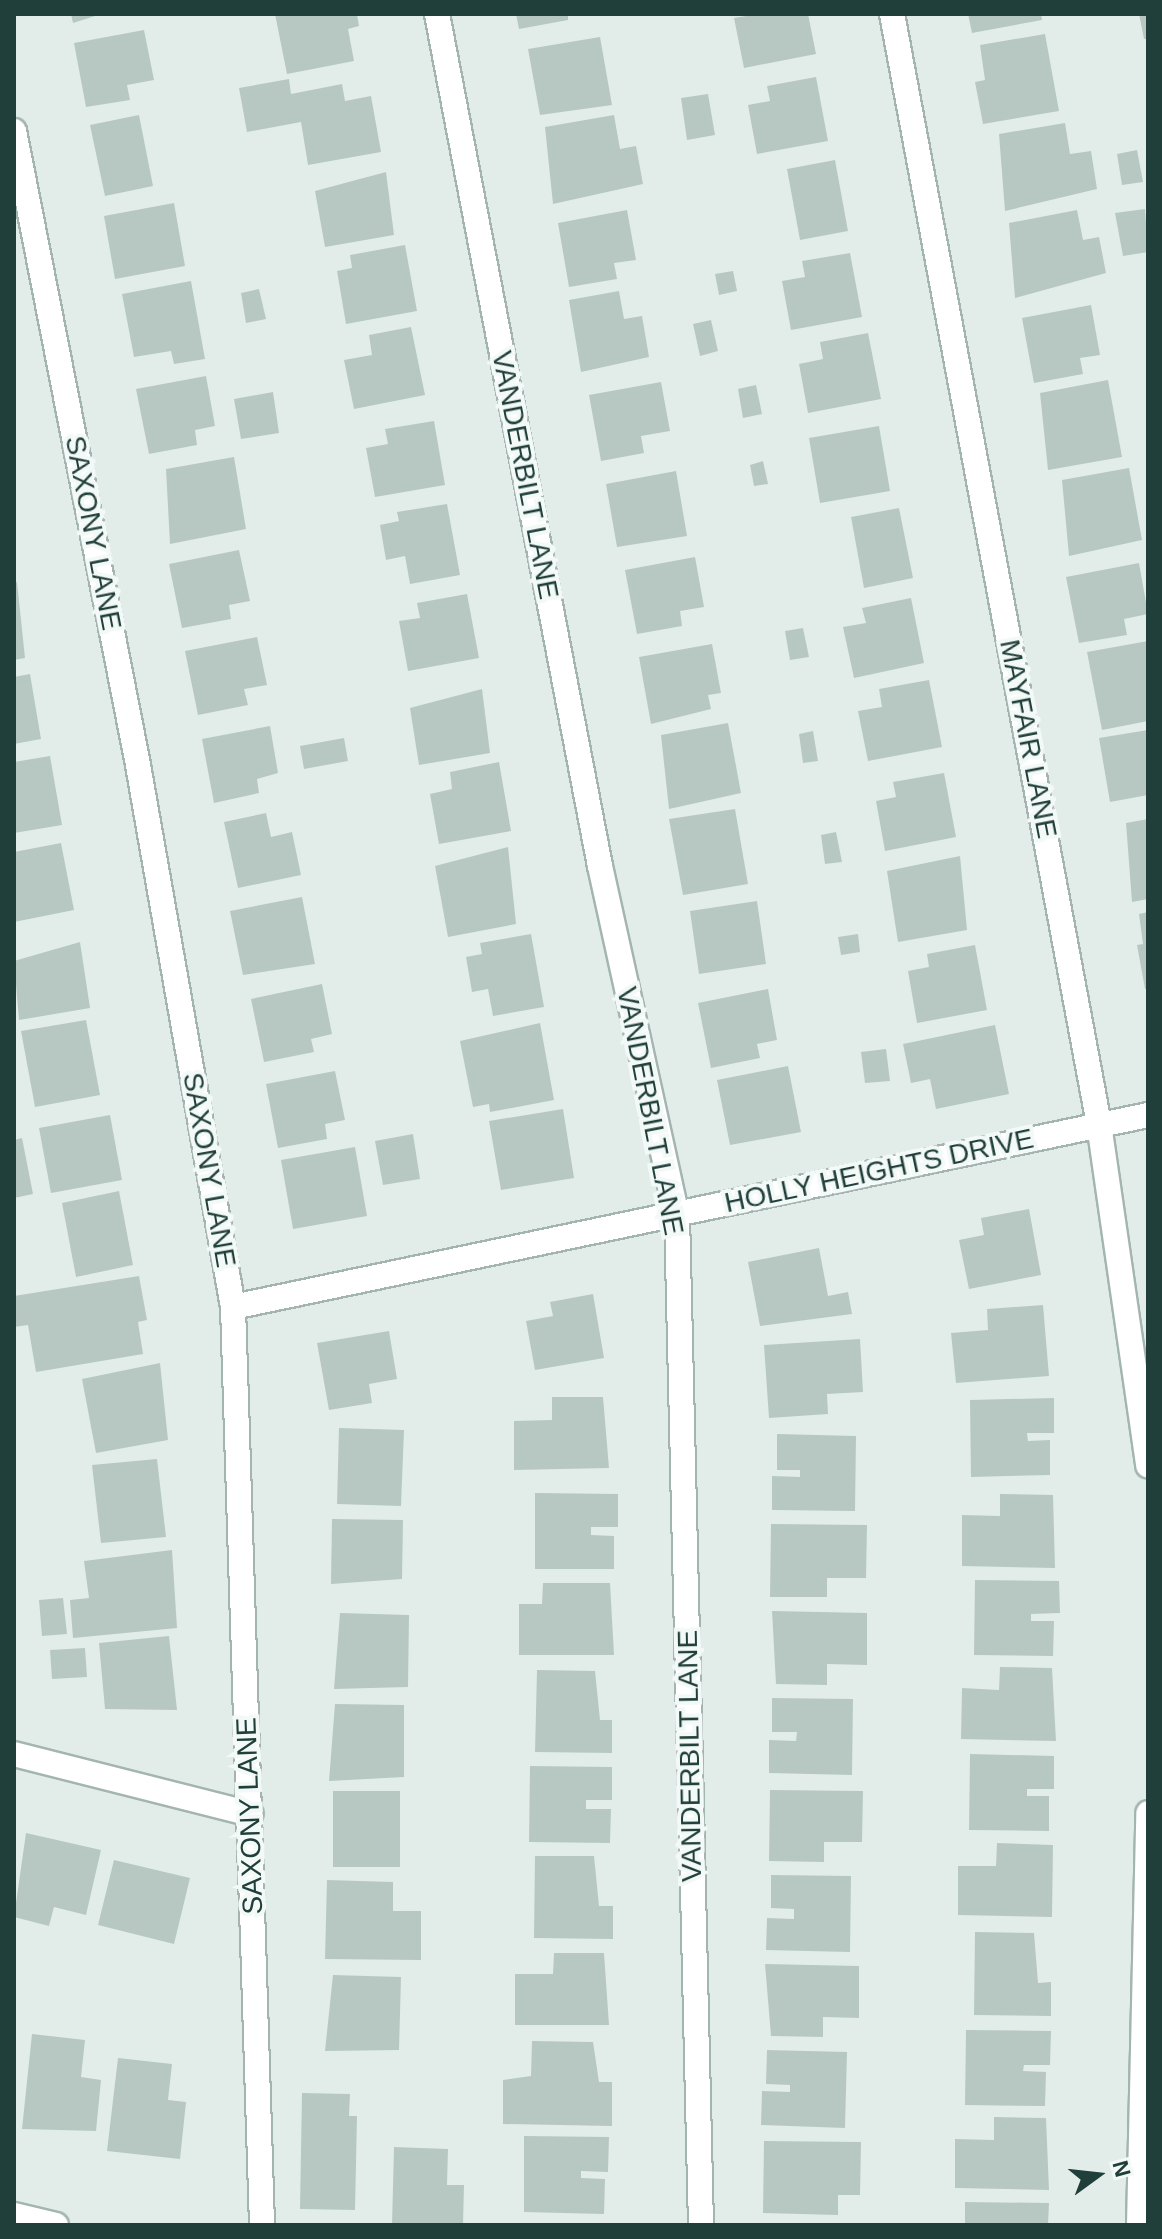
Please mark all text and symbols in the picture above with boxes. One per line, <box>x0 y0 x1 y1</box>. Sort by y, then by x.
street label: VANDERBILT LANE <box>484 348 566 602</box>
street label: SAXONY LANE <box>58 433 128 633</box>
street label: MAYFAIR LANE <box>992 637 1064 841</box>
street label: VANDERBILT LANE <box>609 984 691 1238</box>
street label: SAXONY LANE <box>175 1070 243 1270</box>
street label: HOLLY HEIGHTS DRIVE <box>721 1122 1037 1220</box>
street label: VANDERBILT LANE <box>671 1629 709 1883</box>
street label: SAXONY LANE <box>230 1717 270 1915</box>
north arrow <box>1058 2135 1138 2215</box>
text: N <box>1108 2158 1136 2180</box>

